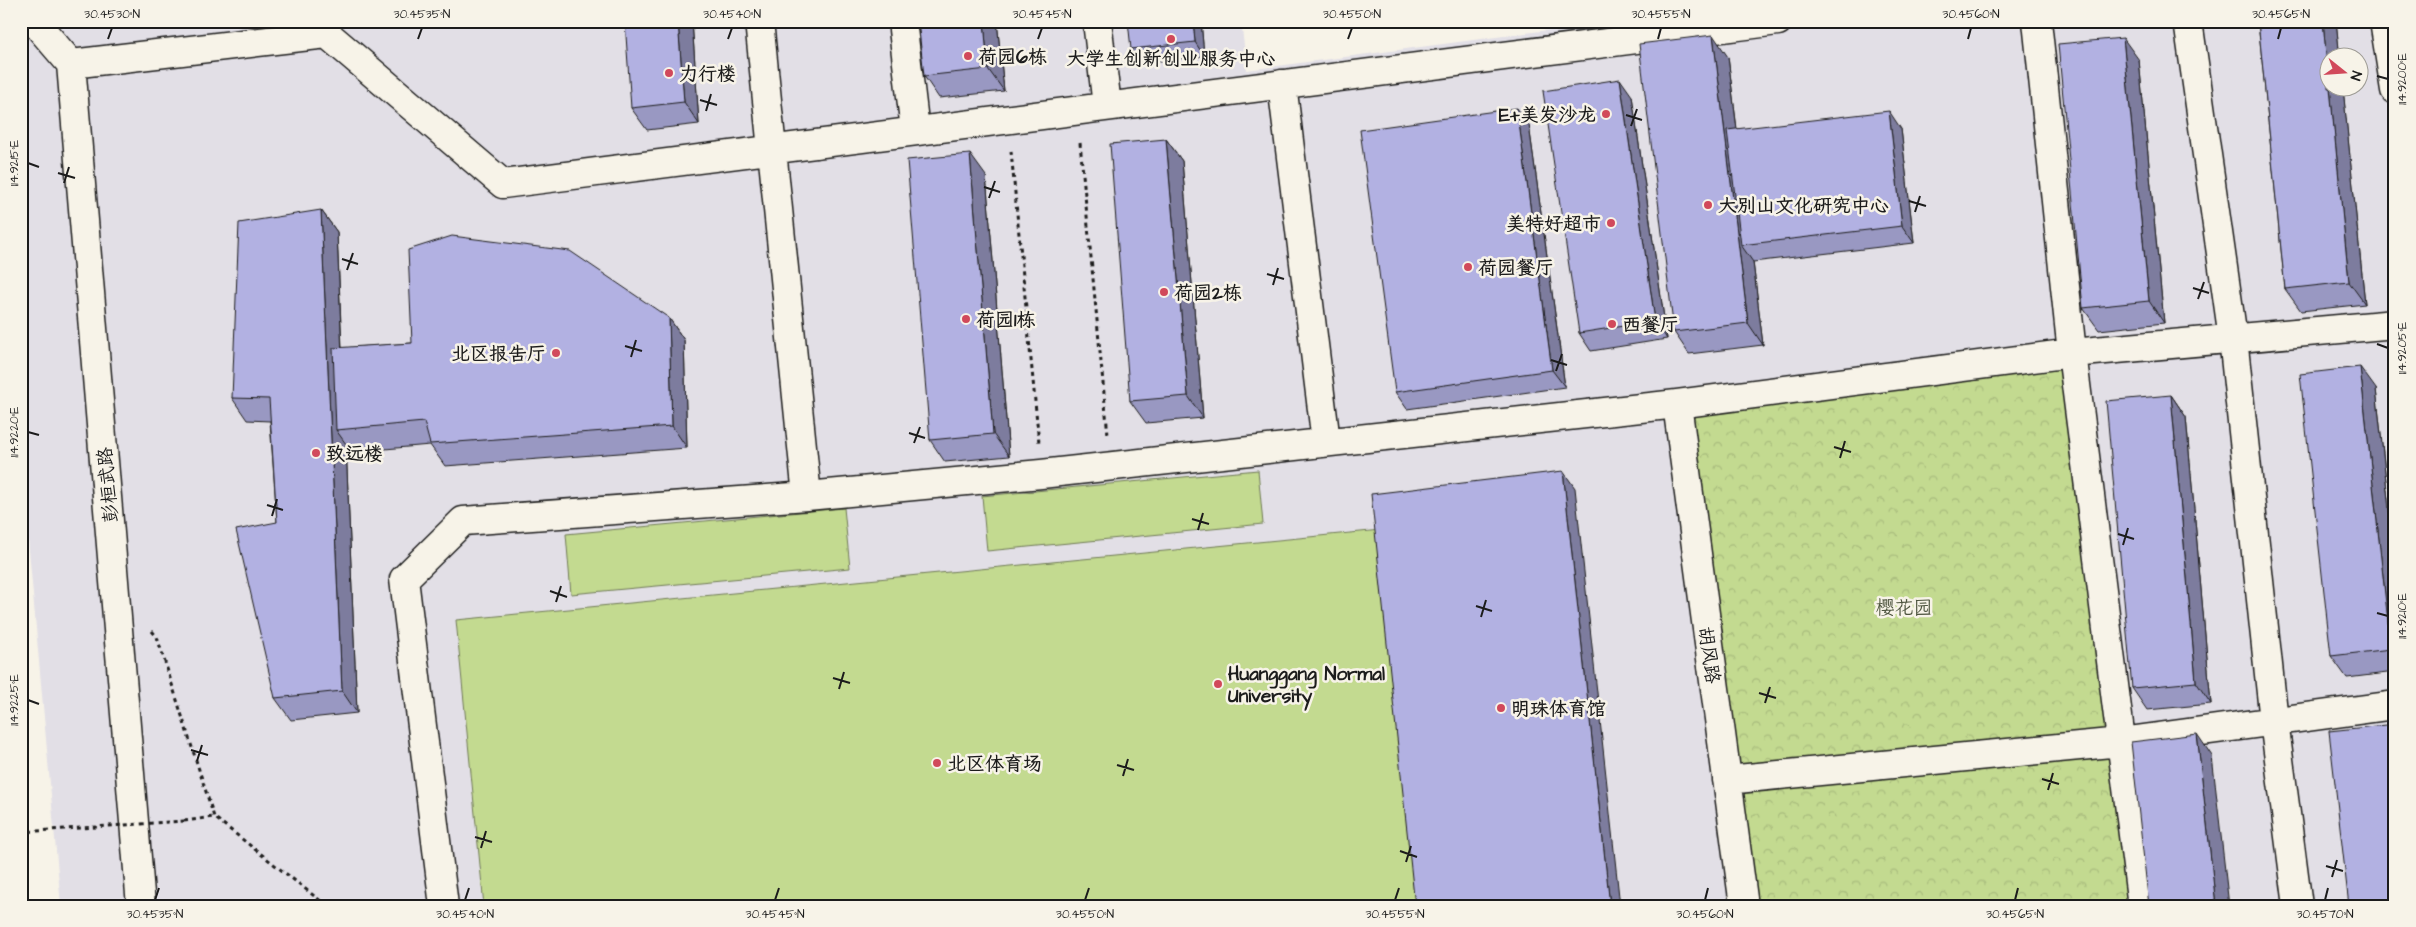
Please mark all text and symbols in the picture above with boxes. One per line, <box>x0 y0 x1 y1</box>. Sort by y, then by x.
text: 30.4530°N <box>84 6 140 23</box>
text: 30.4535°N <box>394 6 451 23</box>
text: 30.4540°N <box>703 6 761 23</box>
text: 30.4545°N <box>1013 6 1072 23</box>
text: 30.4550°N <box>1323 6 1382 23</box>
text: 30.4555°N <box>1631 6 1691 23</box>
text: 30.4560°N <box>1942 6 2000 23</box>
text: 30.4565°N <box>2252 6 2311 23</box>
marker: 大学生创新创业服务中心 <box>1165 33 1177 45</box>
place label: 荷园6栋 <box>978 44 1047 71</box>
place label: 大学生创新创业服务中心 <box>1066 46 1276 73</box>
north arrow <box>2318 48 2368 98</box>
marker: 荷园6栋 <box>962 50 974 62</box>
text: 114.9200°E <box>2394 53 2411 105</box>
place label: 力行楼 <box>679 61 736 88</box>
marker: 力行楼 <box>663 67 675 79</box>
text: N <box>2345 68 2366 83</box>
place label: E+美发沙龙 <box>1499 102 1596 129</box>
marker: E+美发沙龙 <box>1600 108 1612 120</box>
text: 114.9215°E <box>6 140 23 186</box>
place label: 大别山文化研究中心 <box>1718 193 1889 220</box>
marker: 大别山文化研究中心 <box>1702 199 1714 211</box>
place label: 美特好超市 <box>1506 211 1601 238</box>
marker: 美特好超市 <box>1605 217 1617 229</box>
place label: 荷园餐厅 <box>1478 255 1554 282</box>
marker: 荷园餐厅 <box>1462 261 1474 273</box>
place label: 荷园2栋 <box>1174 280 1242 307</box>
marker: 荷园2栋 <box>1158 286 1170 298</box>
place label: 荷园1栋 <box>976 307 1035 334</box>
place label: 西餐厅 <box>1622 312 1679 339</box>
marker: 荷园1栋 <box>960 313 972 325</box>
marker: 西餐厅 <box>1606 318 1618 330</box>
text: 114.9205°E <box>2394 322 2411 374</box>
place label: 北区报告厅 <box>451 341 546 368</box>
marker: 北区报告厅 <box>550 347 562 359</box>
text: 114.9220°E <box>6 407 23 457</box>
place label: 致远楼 <box>326 441 383 468</box>
street label: 彭桓武路 <box>92 446 125 524</box>
marker: 致远楼 <box>310 447 322 459</box>
text: 114.9210°E <box>2394 593 2411 639</box>
park label: 樱花园 <box>1875 595 1933 622</box>
street label: 胡风路 <box>1691 625 1726 685</box>
place label: Huanggang Normal University <box>1228 661 1385 711</box>
text: 114.9225°E <box>6 674 23 726</box>
marker: Huanggang Normal University <box>1212 678 1224 690</box>
place label: 明珠体育馆 <box>1511 696 1606 723</box>
marker: 明珠体育馆 <box>1495 702 1507 714</box>
place label: 北区体育场 <box>947 751 1042 778</box>
marker: 北区体育场 <box>931 757 943 769</box>
text: 30.4535°N <box>127 906 184 923</box>
text: 30.4540°N <box>436 906 494 923</box>
text: 30.4545°N <box>746 906 805 923</box>
text: 30.4550°N <box>1056 906 1115 923</box>
text: 30.4555°N <box>1365 906 1425 923</box>
text: 30.4560°N <box>1676 906 1734 923</box>
text: 30.4565°N <box>1986 906 2045 923</box>
text: 30.4570°N <box>2296 906 2354 923</box>

